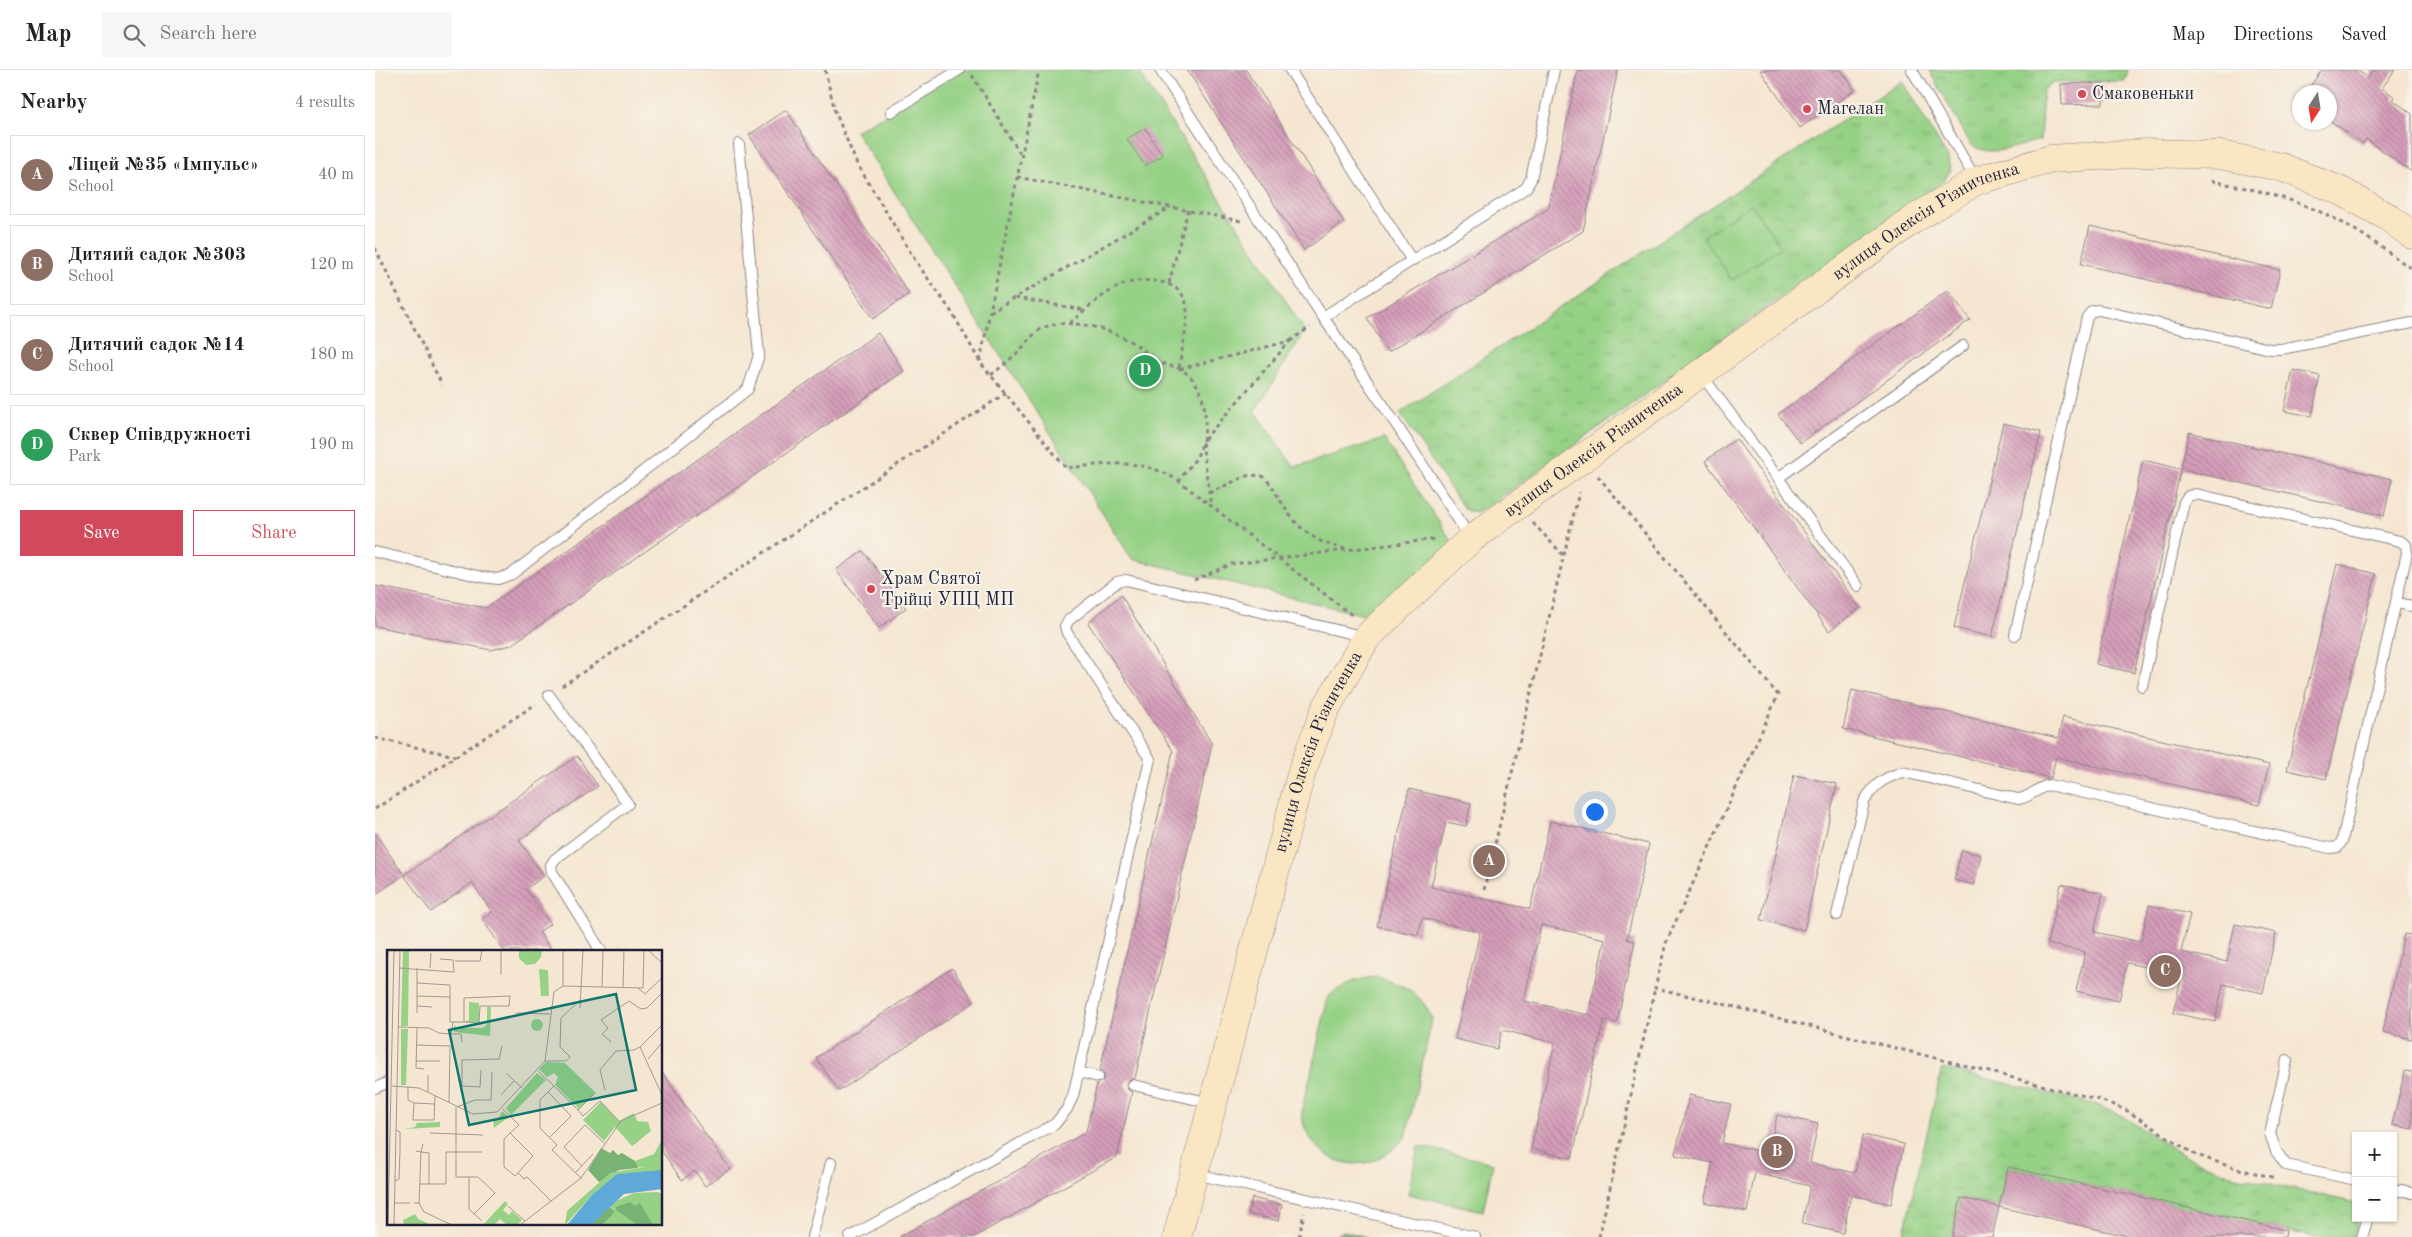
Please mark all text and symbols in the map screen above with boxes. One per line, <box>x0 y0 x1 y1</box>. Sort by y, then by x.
search box <box>102 12 452 57</box>
icon: search <box>120 21 148 49</box>
text: Map <box>25 23 72 47</box>
text: Search here <box>160 25 257 44</box>
text: Map <box>2172 26 2205 44</box>
text: Directions <box>2233 26 2313 44</box>
text: Saved <box>2341 26 2387 44</box>
place label: Смаковеньки <box>2092 85 2194 103</box>
north arrow <box>2292 85 2337 130</box>
marker: Смаковеньки <box>2076 88 2088 100</box>
text: Nearby <box>20 92 88 113</box>
text: 4 results <box>295 95 355 111</box>
place label: Магелан <box>1817 100 1884 118</box>
marker: Магелан <box>1801 103 1813 115</box>
text: Ліцей №35 «Імпульс» <box>68 156 259 175</box>
street label: вулиця Олексія Різниченка <box>1829 160 2022 284</box>
text: A <box>31 167 43 183</box>
text: 40 m <box>318 167 354 183</box>
text: School <box>68 179 114 195</box>
text: Дитяий садок №303 <box>68 246 246 265</box>
text: B <box>31 257 43 273</box>
text: 120 m <box>309 257 354 273</box>
text: School <box>68 269 114 285</box>
text: Дитячий садок №14 <box>68 336 245 355</box>
text: C <box>32 347 42 363</box>
text: 180 m <box>309 347 354 363</box>
pin: D <box>1129 352 1161 390</box>
text: School <box>68 359 114 375</box>
street label: вулиця Олексія Різниченка <box>1501 380 1686 521</box>
text: Сквер Співдружності <box>68 426 251 445</box>
text: D <box>31 437 43 453</box>
text: 190 m <box>309 437 354 453</box>
text: Park <box>68 449 101 465</box>
button: Save <box>20 510 183 556</box>
button: Share <box>193 510 355 556</box>
place label: Храм Святої Трійці УПЦ МП <box>881 570 1014 609</box>
marker: Храм Святої Трійці УПЦ МП <box>865 583 877 595</box>
street label: вулиця Олексія Різниченка <box>1272 648 1366 855</box>
your location <box>1582 799 1608 825</box>
pin: A <box>1473 842 1505 880</box>
inset map <box>387 950 663 1224</box>
pin: C <box>2149 952 2181 990</box>
map controls <box>2352 1132 2397 1222</box>
button: + <box>2352 1132 2397 1177</box>
pin: B <box>1761 1133 1793 1171</box>
button: − <box>2352 1177 2397 1222</box>

